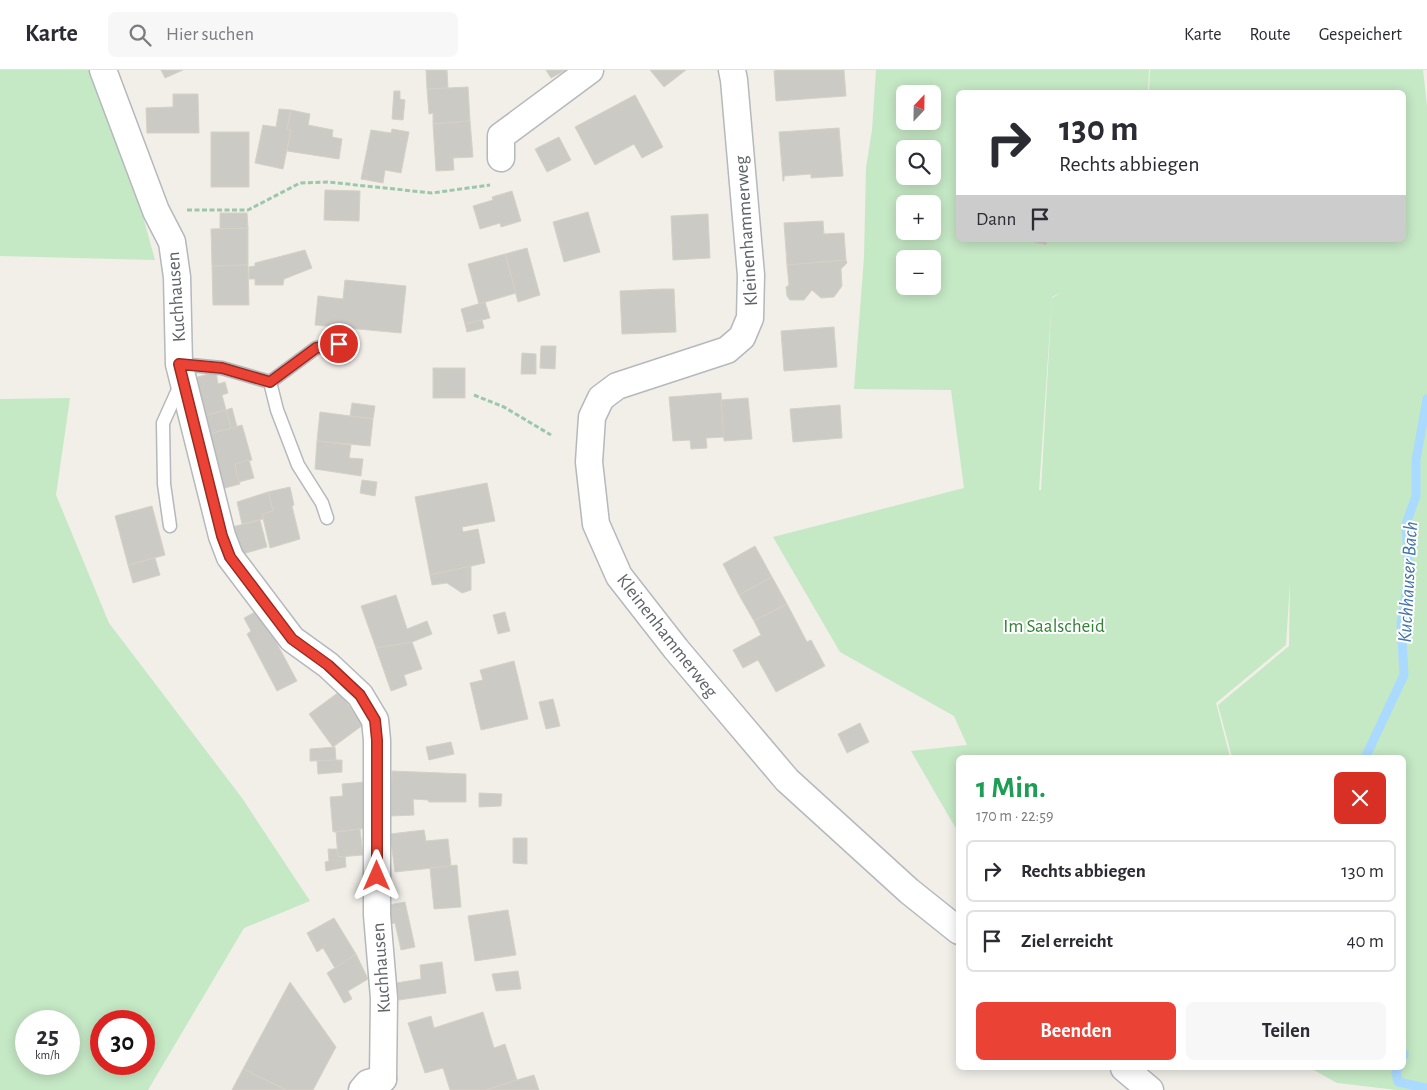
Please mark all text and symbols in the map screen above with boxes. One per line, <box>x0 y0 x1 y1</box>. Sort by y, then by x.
search box <box>108 12 458 57</box>
icon: search <box>126 21 154 49</box>
text: Karte <box>25 22 78 46</box>
text: Hier suchen <box>166 25 254 44</box>
text: Karte <box>1184 26 1221 44</box>
text: Route <box>1249 26 1291 44</box>
text: Gespeichert <box>1319 26 1402 44</box>
north arrow <box>896 85 941 130</box>
map controls <box>896 85 941 295</box>
icon: right <box>976 110 1041 175</box>
text: 130 m <box>1059 112 1138 147</box>
button: search <box>896 140 941 185</box>
text: Rechts abbiegen <box>1059 153 1200 175</box>
street label: Kleinenhammerweg <box>732 154 761 307</box>
button: + <box>896 195 941 240</box>
icon: arrive <box>1026 205 1054 233</box>
text: Dann <box>976 210 1016 229</box>
button: − <box>896 250 941 295</box>
street label: Kuchhausen <box>164 251 189 343</box>
pin <box>318 323 360 365</box>
icon: arrive <box>325 330 353 358</box>
water label: Kuchhauser Bach <box>1395 521 1421 643</box>
street label: Kleinenhammerweg <box>613 571 721 702</box>
park label: Im Saalscheid <box>1003 617 1105 636</box>
button: close <box>1334 772 1386 824</box>
text: 1 Min. <box>976 773 1046 803</box>
text: 170 m · 22:59 <box>976 808 1053 824</box>
position arrow <box>350 849 402 901</box>
icon: right <box>978 857 1006 885</box>
text: Rechts abbiegen <box>1021 862 1146 881</box>
text: 130 m <box>1341 862 1384 881</box>
street label: Kuchhausen <box>369 922 394 1014</box>
icon: arrive <box>978 927 1006 955</box>
text: Ziel erreicht <box>1021 932 1113 951</box>
text: 40 m <box>1346 932 1384 951</box>
button: Beenden <box>976 1002 1176 1060</box>
button: Teilen <box>1186 1002 1386 1060</box>
speed limit sign: 30 <box>90 1010 155 1075</box>
text: 25 <box>36 1024 59 1049</box>
text: km/h <box>35 1049 60 1061</box>

